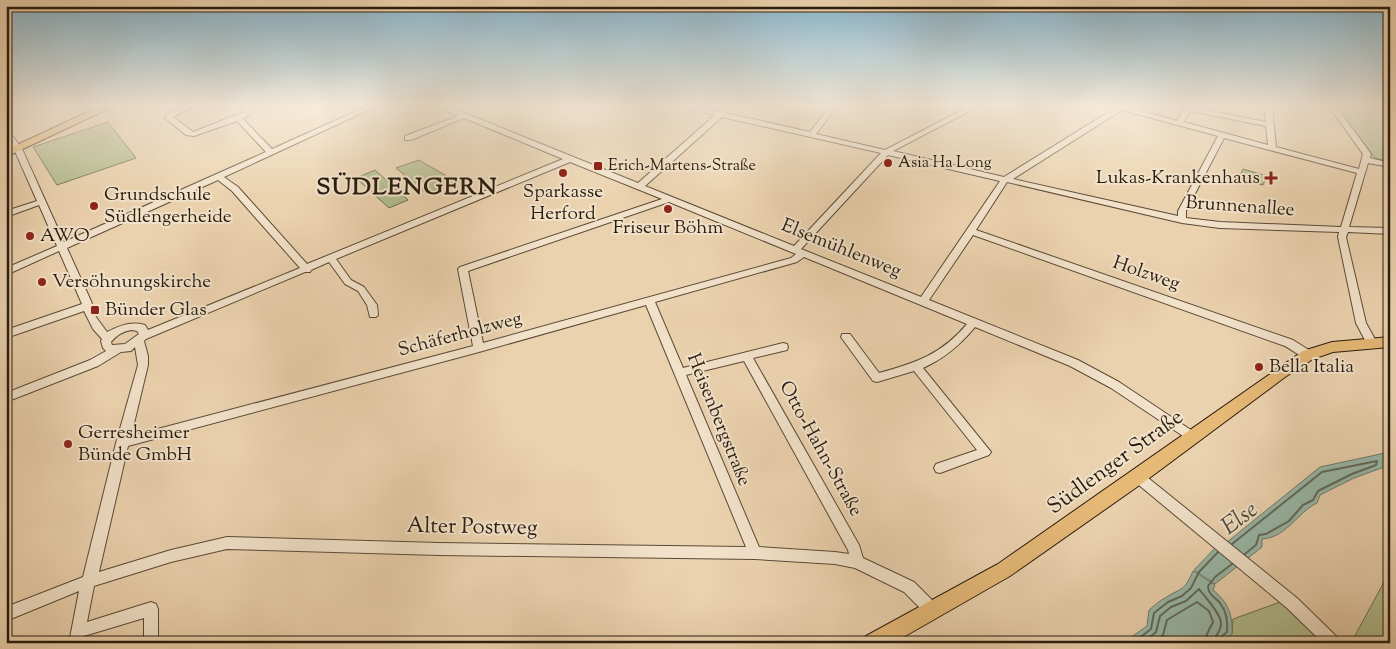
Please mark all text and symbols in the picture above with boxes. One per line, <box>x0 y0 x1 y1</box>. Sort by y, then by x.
place label: Asia Ha Long <box>898 152 992 175</box>
place label: Erich-Martens-Straße <box>608 155 756 178</box>
marker: Asia Ha Long <box>882 157 894 169</box>
marker: Erich-Martens-Straße <box>592 160 604 172</box>
place label: Lukas-Krankenhaus <box>1096 165 1260 192</box>
marker: Sparkasse Herford <box>557 167 569 179</box>
district label: SÜDLENGERN <box>316 171 498 205</box>
marker: Lukas-Krankenhaus <box>1264 171 1278 185</box>
place label: Sparkasse Herford <box>523 179 603 228</box>
place label: Grundschule Südlengerheide <box>104 182 232 231</box>
street label: Brunnenallee <box>1185 190 1296 224</box>
marker: Grundschule Südlengerheide <box>88 200 100 212</box>
marker: Friseur Böhm <box>662 203 674 215</box>
street label: Elsemühlenweg <box>777 213 905 285</box>
place label: Friseur Böhm <box>613 215 723 242</box>
place label: AWO <box>40 223 90 250</box>
marker: AWO <box>24 230 36 242</box>
street label: Holzweg <box>1109 250 1183 298</box>
place label: Versöhnungskirche <box>52 269 211 296</box>
marker: Versöhnungskirche <box>36 276 48 288</box>
place label: Bünder Glas <box>105 297 207 324</box>
marker: Bünder Glas <box>89 304 101 316</box>
street label: Schäferholzweg <box>395 305 525 365</box>
street label: Heisenbergstraße <box>679 350 757 491</box>
place label: Bella Italia <box>1269 354 1354 381</box>
marker: Bella Italia <box>1253 361 1265 373</box>
street label: Otto-Hahn-Straße <box>772 376 868 522</box>
street label: Südlenger Straße <box>1041 402 1191 524</box>
place label: Gerresheimer Bünde GmbH <box>78 420 192 469</box>
marker: Gerresheimer Bünde GmbH <box>62 438 74 450</box>
water label: Else <box>1214 494 1266 544</box>
street label: Alter Postweg <box>406 511 538 545</box>

